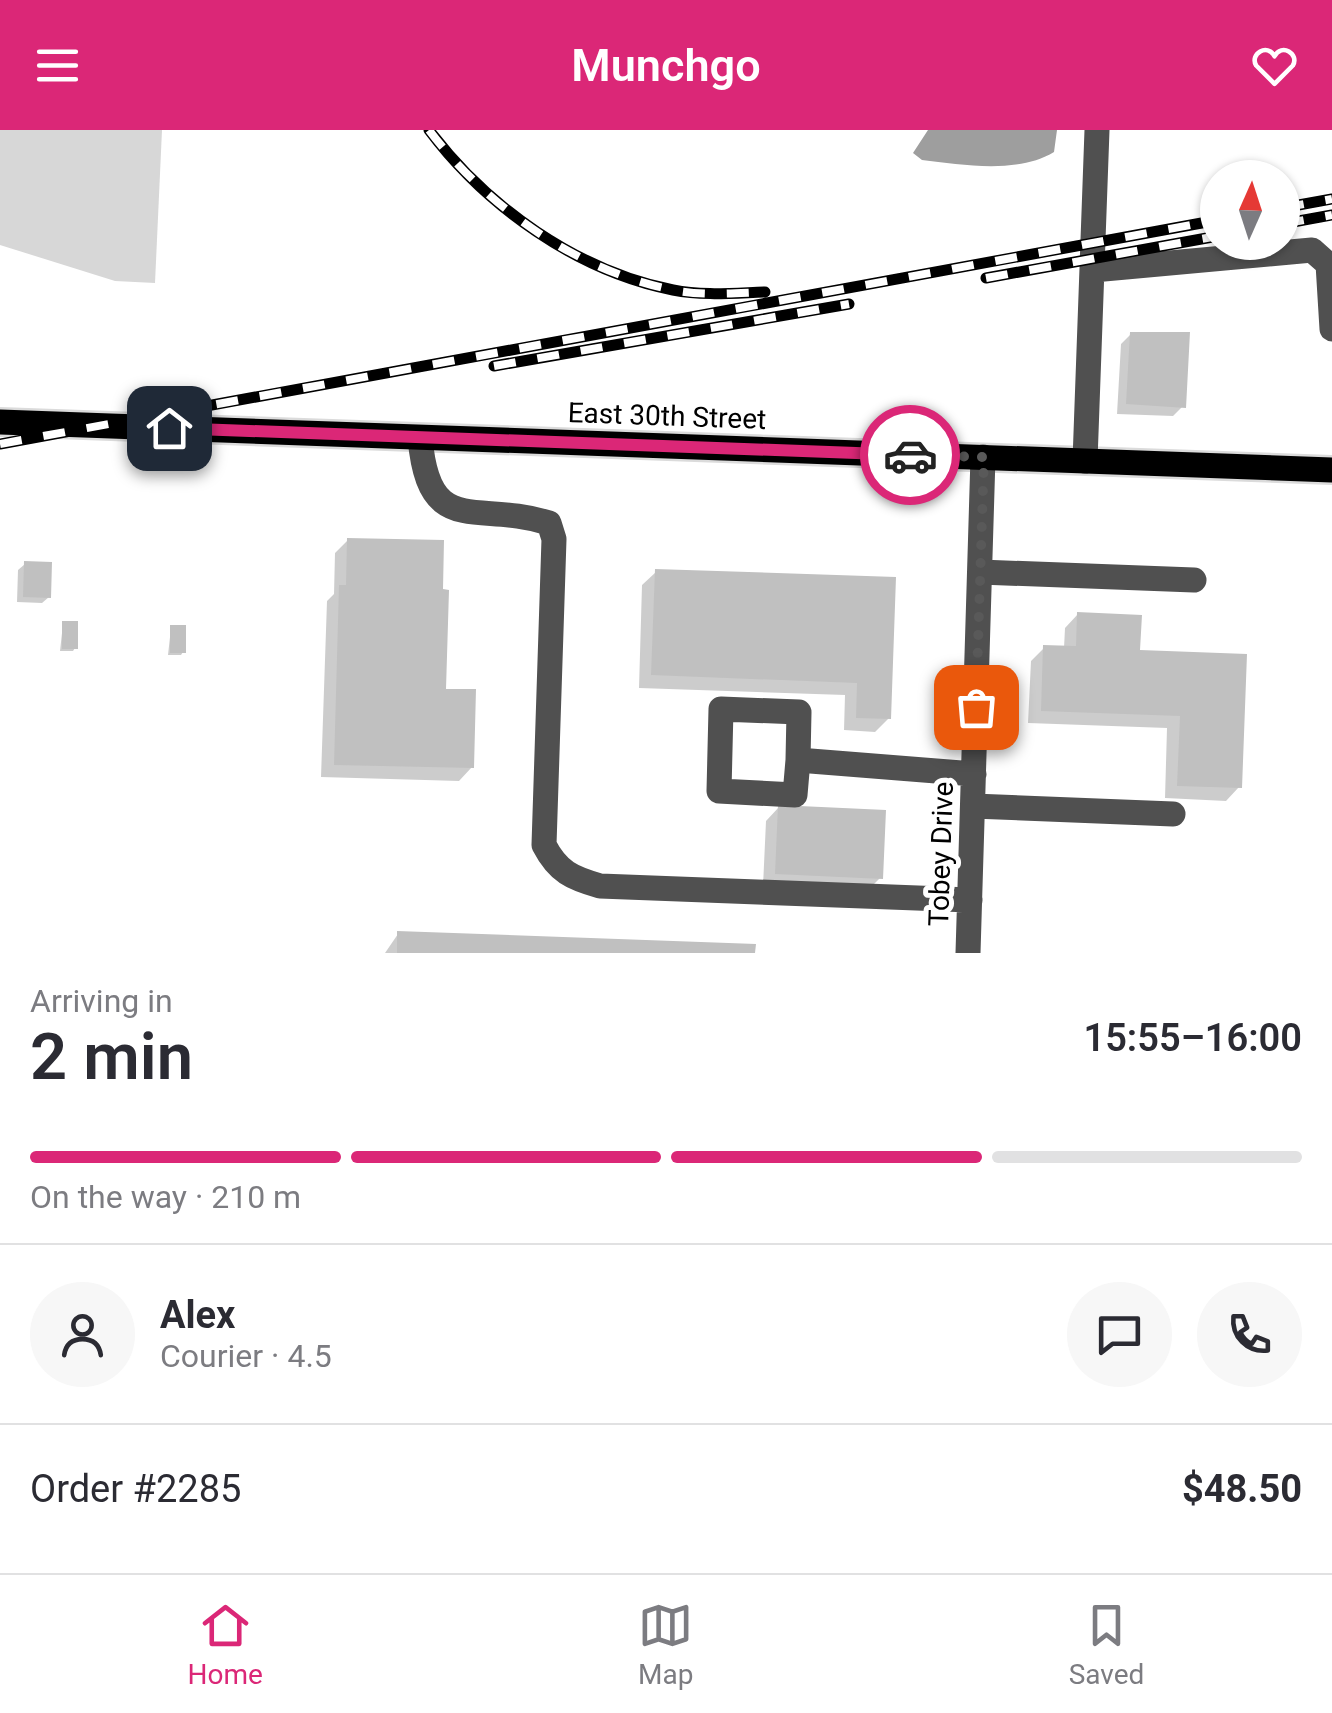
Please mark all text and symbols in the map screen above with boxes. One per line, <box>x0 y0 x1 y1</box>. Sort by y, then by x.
icon: menu <box>30 38 85 93</box>
icon: heart <box>1247 38 1302 93</box>
text: Munchgo <box>571 39 761 92</box>
north arrow <box>1200 160 1300 260</box>
map controls <box>1200 160 1300 260</box>
pin <box>127 386 212 471</box>
street label: East 30th Street <box>567 396 767 436</box>
icon: home <box>142 401 197 456</box>
courier <box>860 405 960 505</box>
icon: car <box>883 428 938 483</box>
pin <box>934 665 1019 750</box>
icon: bag <box>949 680 1004 735</box>
street label: Tobey Drive <box>922 781 960 927</box>
text: Arriving in <box>30 982 173 1020</box>
text: 15:55–16:00 <box>1083 1016 1302 1060</box>
text: 2 min <box>30 1019 193 1095</box>
text: On the way · 210 m <box>30 1178 301 1216</box>
button: person <box>30 1282 135 1387</box>
button: chat <box>1067 1282 1172 1387</box>
button: phone <box>1197 1282 1302 1387</box>
text: Alex <box>160 1293 235 1337</box>
text: Courier · 4.5 <box>160 1337 332 1375</box>
text: Order #2285 <box>30 1467 241 1511</box>
text: $48.50 <box>1182 1467 1302 1511</box>
tab: Home <box>188 1598 263 1691</box>
tab: Map <box>638 1598 694 1691</box>
tab: Saved <box>1069 1598 1144 1691</box>

